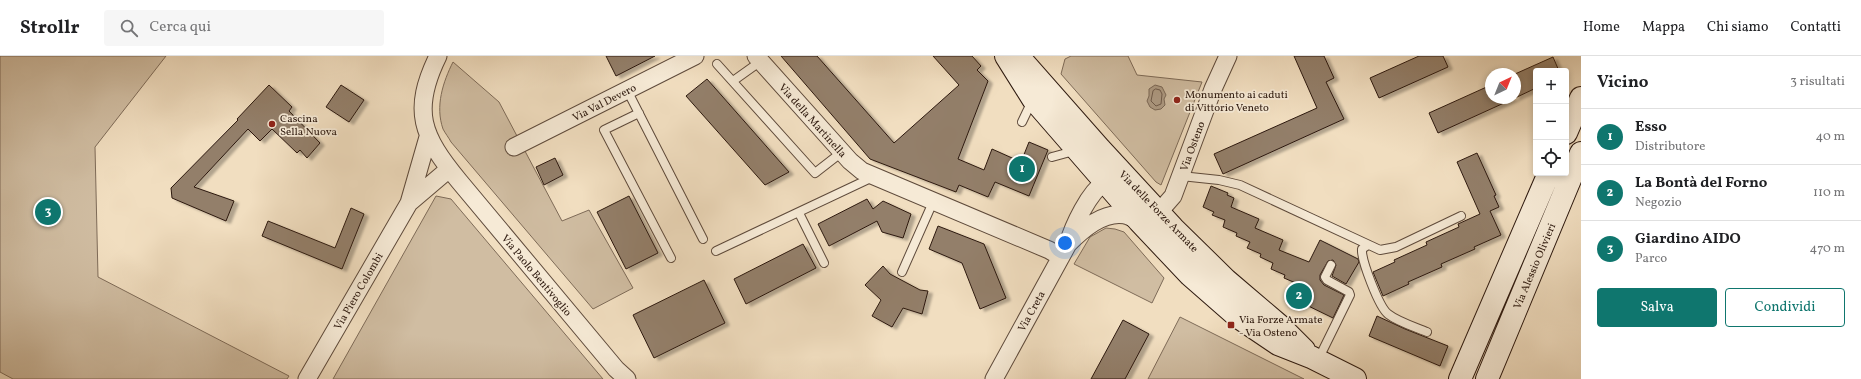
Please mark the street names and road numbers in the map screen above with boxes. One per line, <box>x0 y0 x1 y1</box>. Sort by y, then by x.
street label: Via Val Devero <box>570 81 639 126</box>
street label: Via della Martinella <box>775 81 850 162</box>
street label: Via Osteno <box>1177 119 1209 174</box>
street label: Via delle Forze Armate <box>1115 168 1201 256</box>
street label: Via Alessio Olivieri <box>1511 221 1560 312</box>
street label: Via Paolo Bentivoglio <box>497 232 575 320</box>
street label: Via Piero Colombi <box>331 250 387 333</box>
street label: Via Creta <box>1015 288 1050 335</box>

